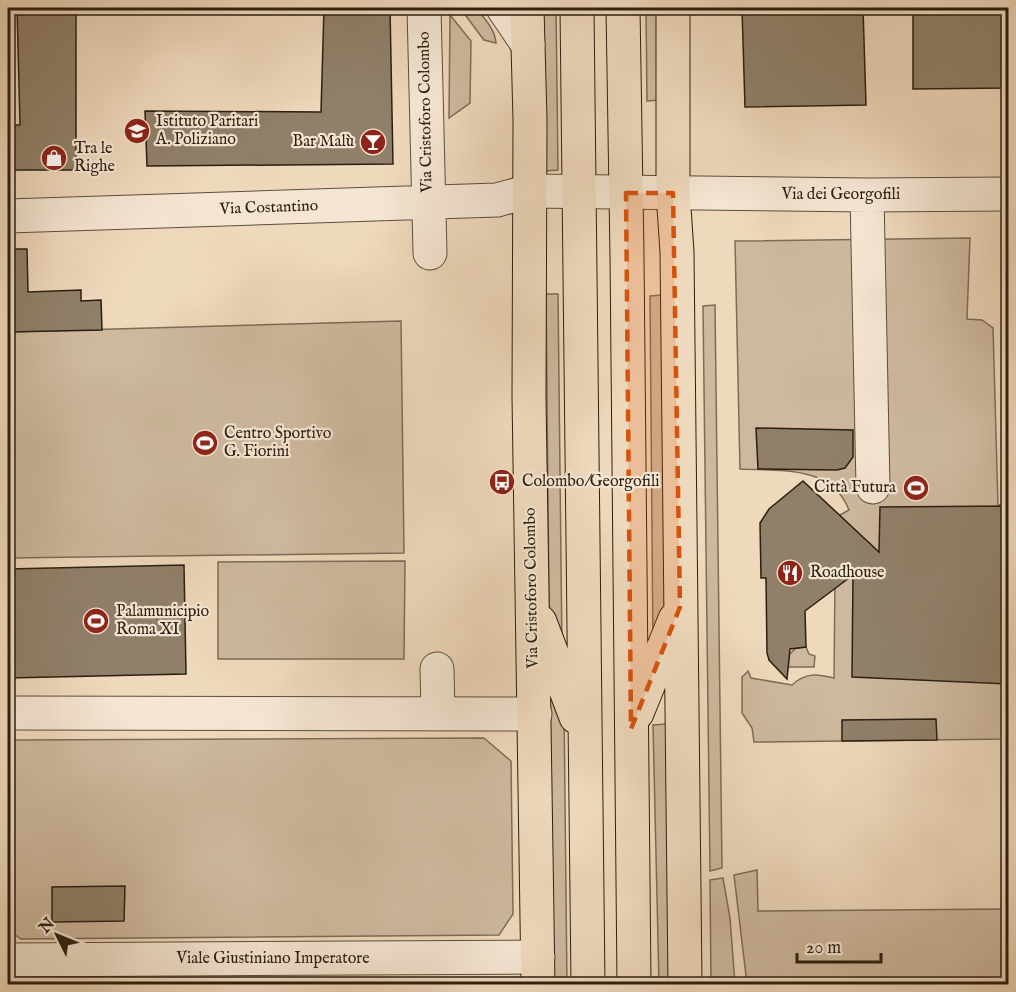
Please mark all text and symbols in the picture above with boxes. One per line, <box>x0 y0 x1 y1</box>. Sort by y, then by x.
street label: Via Cristoforo Colombo <box>415 31 437 194</box>
place label: Istituto Paritari A. Poliziano <box>155 112 258 150</box>
school or university icon: Istituto Paritari A. Poliziano <box>122 116 152 146</box>
bar icon: Bar Malù <box>358 127 388 157</box>
place label: Bar Malù <box>293 132 354 152</box>
place label: Tra le Righe <box>74 139 115 177</box>
shop icon: Tra le Righe <box>39 143 69 173</box>
street label: Via dei Georgofili <box>781 185 900 205</box>
street label: Via Costantino <box>218 196 319 220</box>
place label: Centro Sportivo G. Fiorini <box>224 424 332 462</box>
sports icon: Centro Sportivo G. Fiorini <box>190 428 220 458</box>
bus stop icon: Colombo/Georgofili <box>487 467 517 497</box>
place label: Colombo/Georgofili <box>522 472 660 492</box>
sports icon: Città Futura <box>901 473 931 503</box>
place label: Città Futura <box>814 478 896 498</box>
street label: Via Cristoforo Colombo <box>521 507 543 670</box>
restaurant icon: Roadhouse <box>775 558 805 588</box>
place label: Roadhouse <box>810 563 884 583</box>
place label: Palamunicipio Roma XI <box>116 602 210 640</box>
sports icon: Palamunicipio Roma XI <box>81 606 111 636</box>
north arrow <box>27 905 87 965</box>
text: N <box>35 914 60 939</box>
scale bar <box>797 926 881 964</box>
text: 20 m <box>806 937 841 960</box>
street label: Viale Giustiniano Imperatore <box>175 949 370 969</box>

